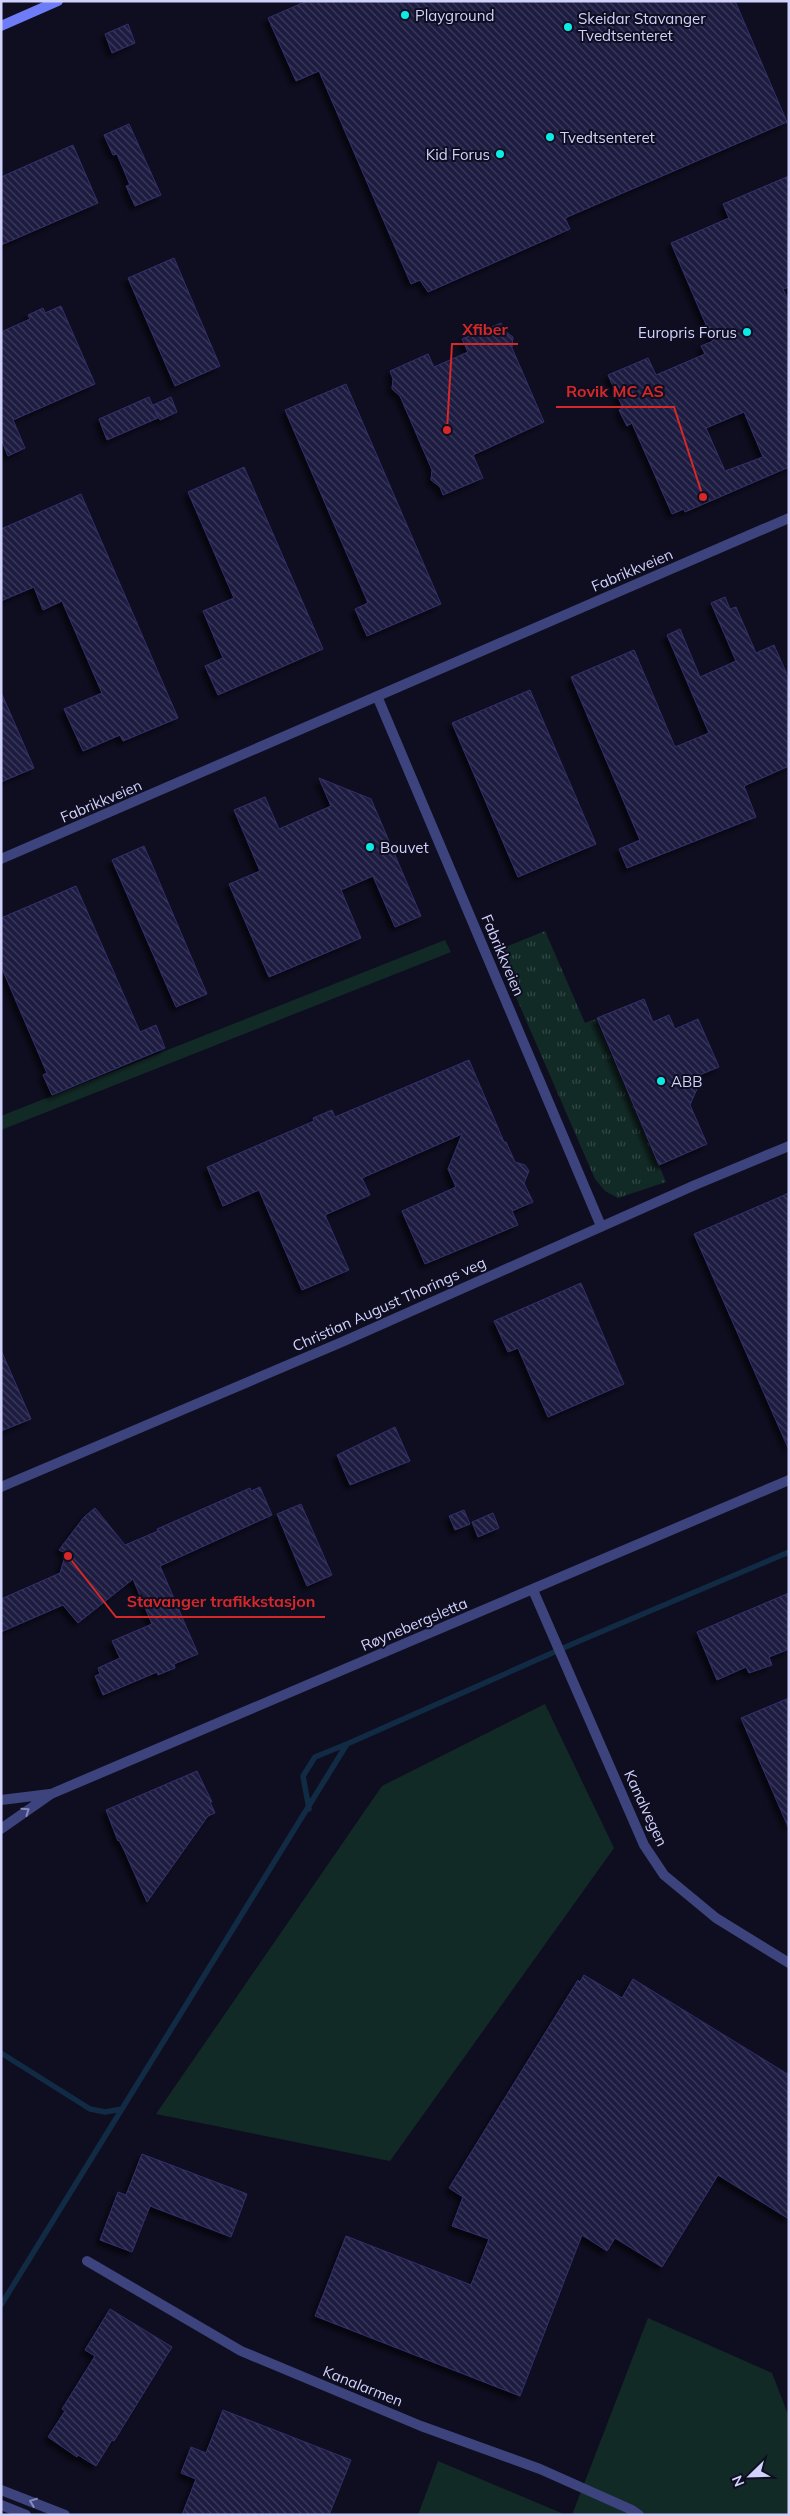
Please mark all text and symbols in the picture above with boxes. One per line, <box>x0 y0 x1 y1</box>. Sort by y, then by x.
place label: Playground <box>415 6 495 25</box>
marker: Playground <box>399 9 411 21</box>
place label: Skeidar Stavanger Tvedtsenteret <box>578 9 706 45</box>
marker: Skeidar Stavanger Tvedtsenteret <box>562 21 574 33</box>
place label: Tvedtsenteret <box>560 128 655 147</box>
marker: Tvedtsenteret <box>544 131 556 143</box>
place label: Kid Forus <box>426 145 490 164</box>
marker: Kid Forus <box>494 148 506 160</box>
callout: Xfiber <box>452 313 518 344</box>
text: Xfiber <box>461 319 508 339</box>
place label: Europris Forus <box>638 323 737 342</box>
marker: Europris Forus <box>741 326 753 338</box>
callout: Rovik MC AS <box>556 376 674 407</box>
text: Rovik MC AS <box>566 381 664 401</box>
street label: Fabrikkveien <box>588 544 676 596</box>
street label: Fabrikkveien <box>57 775 145 827</box>
place label: Bouvet <box>380 838 429 857</box>
marker: Bouvet <box>364 841 376 853</box>
street label: Fabrikkveien <box>477 911 529 999</box>
place label: ABB <box>671 1072 702 1091</box>
marker: ABB <box>655 1075 667 1087</box>
street label: Christian August Thorings veg <box>289 1253 489 1355</box>
callout: Stavanger trafikkstasjon <box>116 1586 325 1617</box>
text: Stavanger trafikkstasjon <box>127 1591 315 1611</box>
street label: Røynebergsletta <box>358 1593 470 1655</box>
street label: Kanalvegen <box>620 1767 672 1849</box>
one-way arrow <box>20 1808 30 1817</box>
street label: Kanalarmen <box>320 2361 406 2411</box>
north arrow <box>725 2451 775 2501</box>
text: N <box>728 2473 748 2489</box>
one-way arrow <box>29 2498 38 2509</box>

